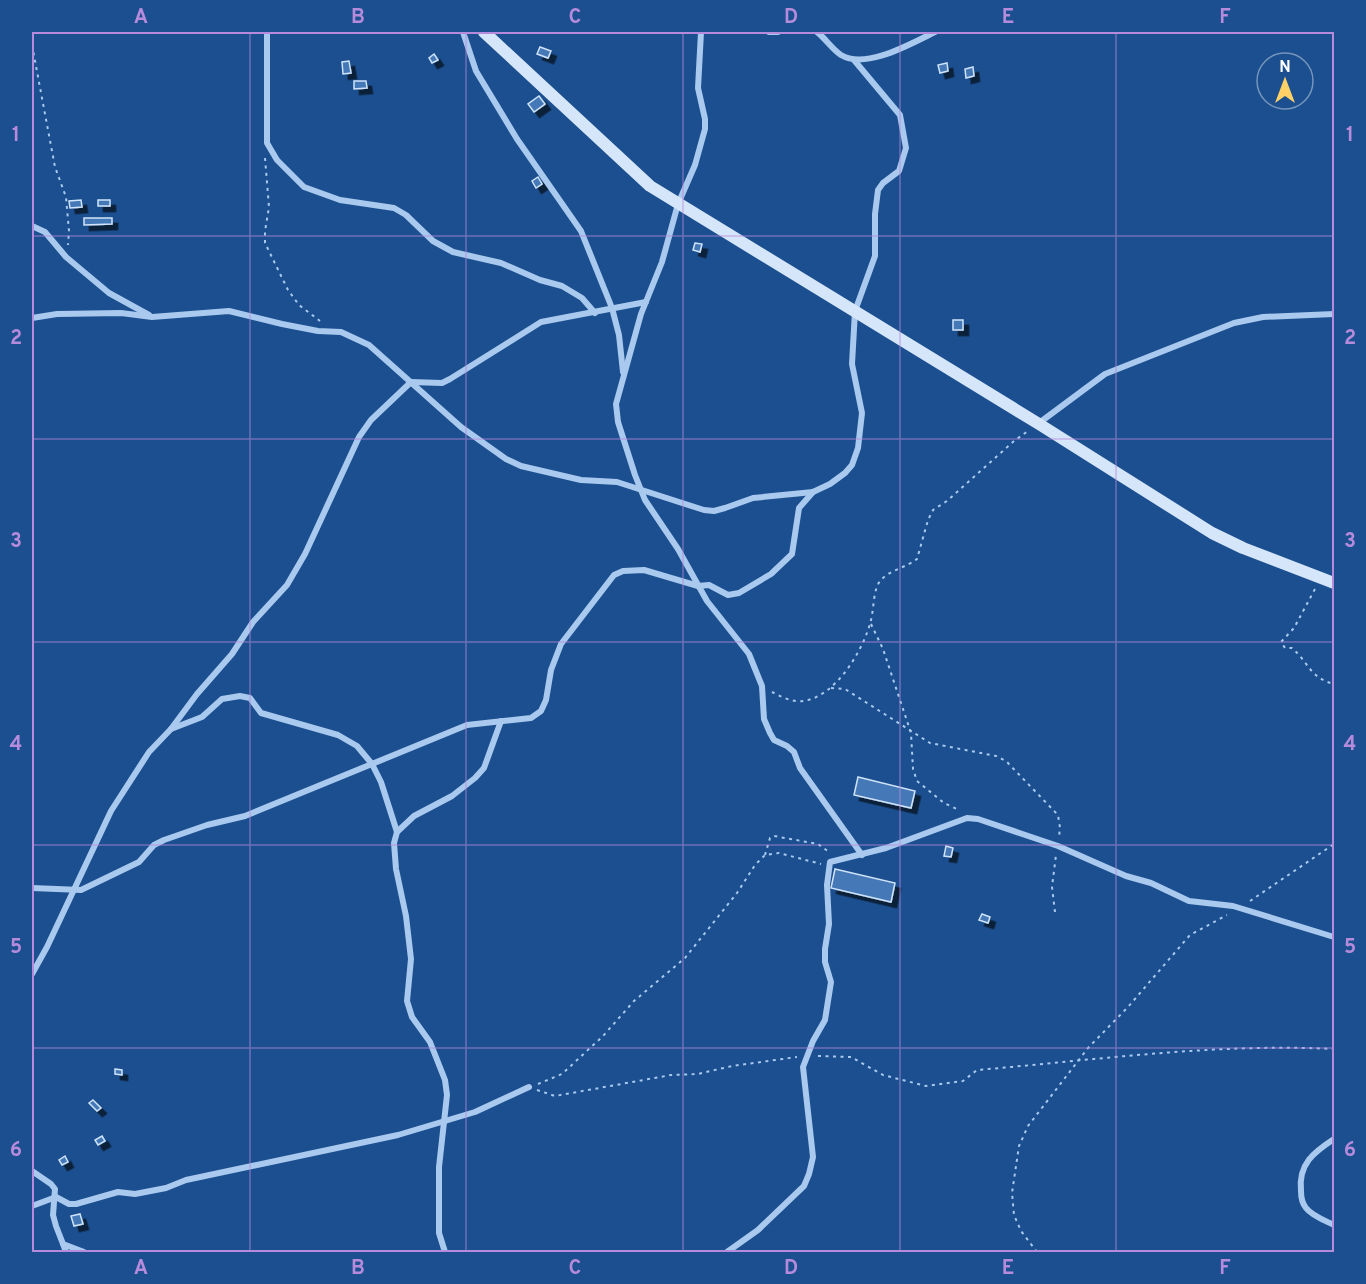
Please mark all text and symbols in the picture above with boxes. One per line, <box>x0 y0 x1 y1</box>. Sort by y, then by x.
text: A <box>134 5 148 31</box>
text: B <box>351 5 365 31</box>
text: C <box>569 5 581 31</box>
text: D <box>784 5 798 31</box>
text: E <box>1002 5 1014 31</box>
text: F <box>1219 5 1231 31</box>
north arrow <box>1255 51 1315 111</box>
text: N <box>1279 58 1291 78</box>
text: 1 <box>12 123 20 149</box>
text: 1 <box>1346 123 1354 149</box>
text: 2 <box>10 326 22 352</box>
text: 2 <box>1344 326 1356 352</box>
text: 3 <box>10 529 22 555</box>
text: 3 <box>1344 529 1356 555</box>
text: 4 <box>10 732 22 758</box>
text: 4 <box>1344 732 1356 758</box>
text: 5 <box>10 935 22 961</box>
text: 5 <box>1344 935 1356 961</box>
text: 6 <box>10 1138 22 1164</box>
text: 6 <box>1344 1138 1356 1164</box>
text: A <box>134 1256 148 1282</box>
text: B <box>351 1256 365 1282</box>
text: C <box>569 1256 581 1282</box>
text: D <box>784 1256 798 1282</box>
text: E <box>1002 1256 1014 1282</box>
text: F <box>1219 1256 1231 1282</box>

